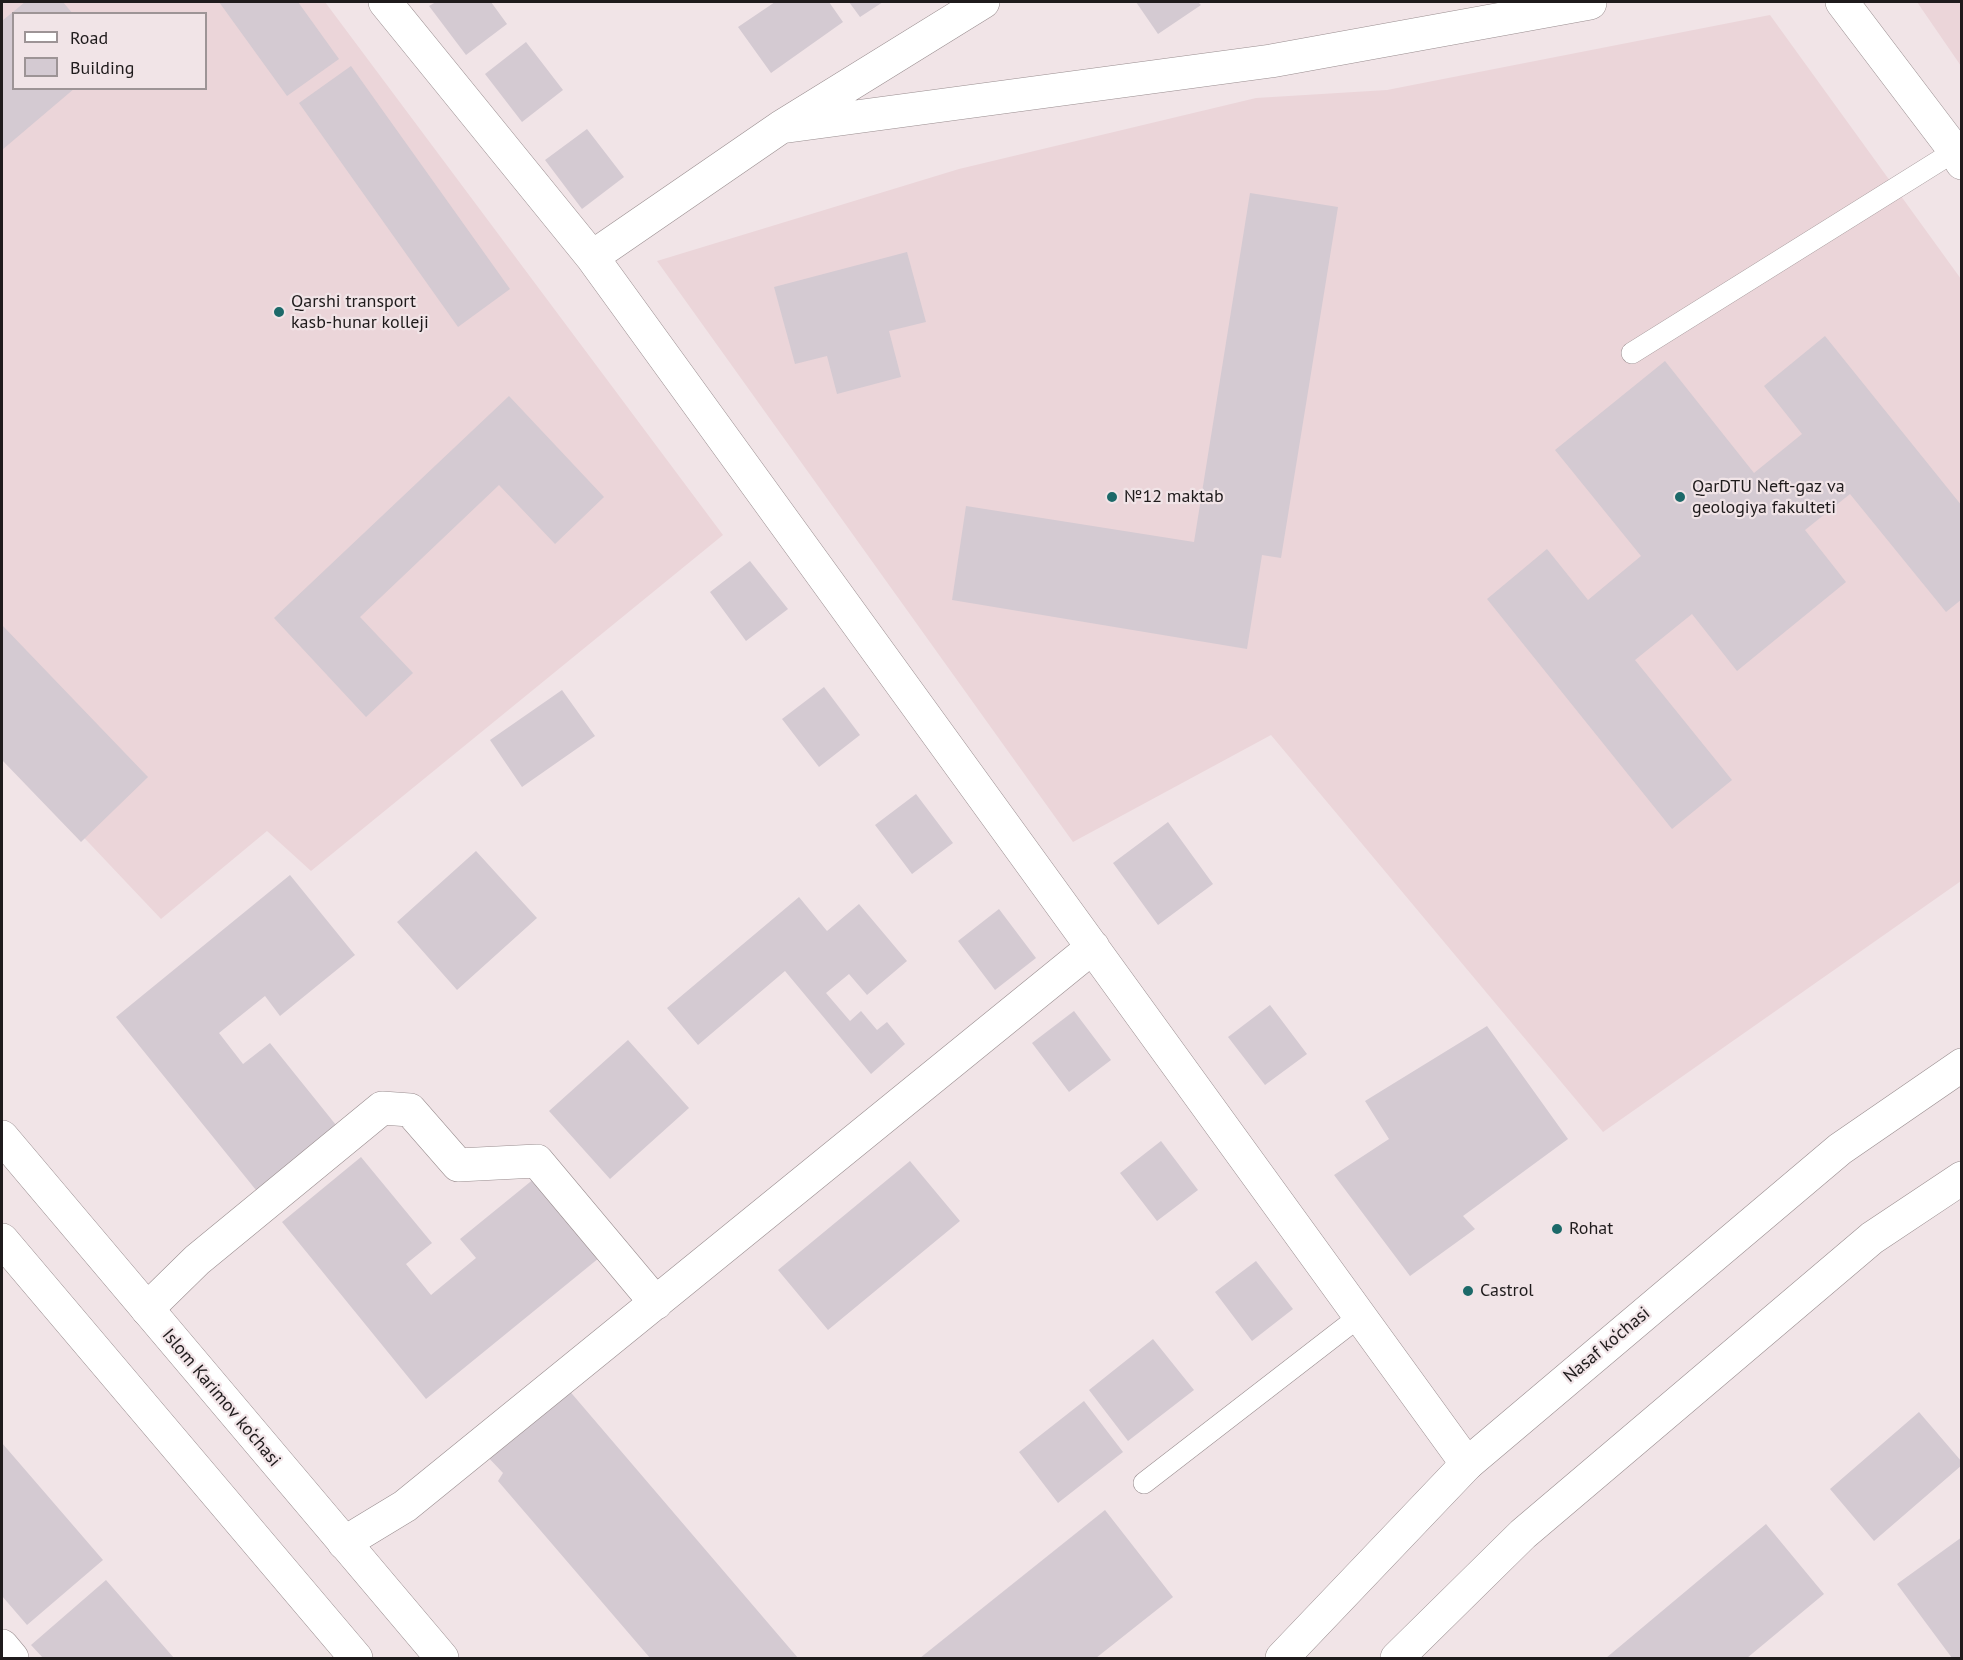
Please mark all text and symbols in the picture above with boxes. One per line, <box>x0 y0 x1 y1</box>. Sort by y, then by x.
legend <box>12 12 207 90</box>
text: Road <box>70 26 108 49</box>
text: Building <box>70 56 134 79</box>
place label: Qarshi transport kasb-hunar kolleji <box>291 291 429 334</box>
marker: Qarshi transport kasb-hunar kolleji <box>272 305 286 319</box>
place label: QarDTU Neft-gaz va geologiya fakulteti <box>1692 476 1845 518</box>
place label: №12 maktab <box>1124 486 1224 508</box>
marker: №12 maktab <box>1105 490 1119 504</box>
marker: QarDTU Neft-gaz va geologiya fakulteti <box>1673 490 1687 504</box>
place label: Rohat <box>1569 1218 1613 1240</box>
marker: Rohat <box>1550 1222 1564 1236</box>
place label: Castrol <box>1480 1280 1534 1302</box>
marker: Castrol <box>1461 1284 1475 1298</box>
street label: Nasaf ko‘chasi <box>1559 1303 1655 1387</box>
street label: Islom Karimov ko‘chasi <box>157 1325 285 1471</box>

